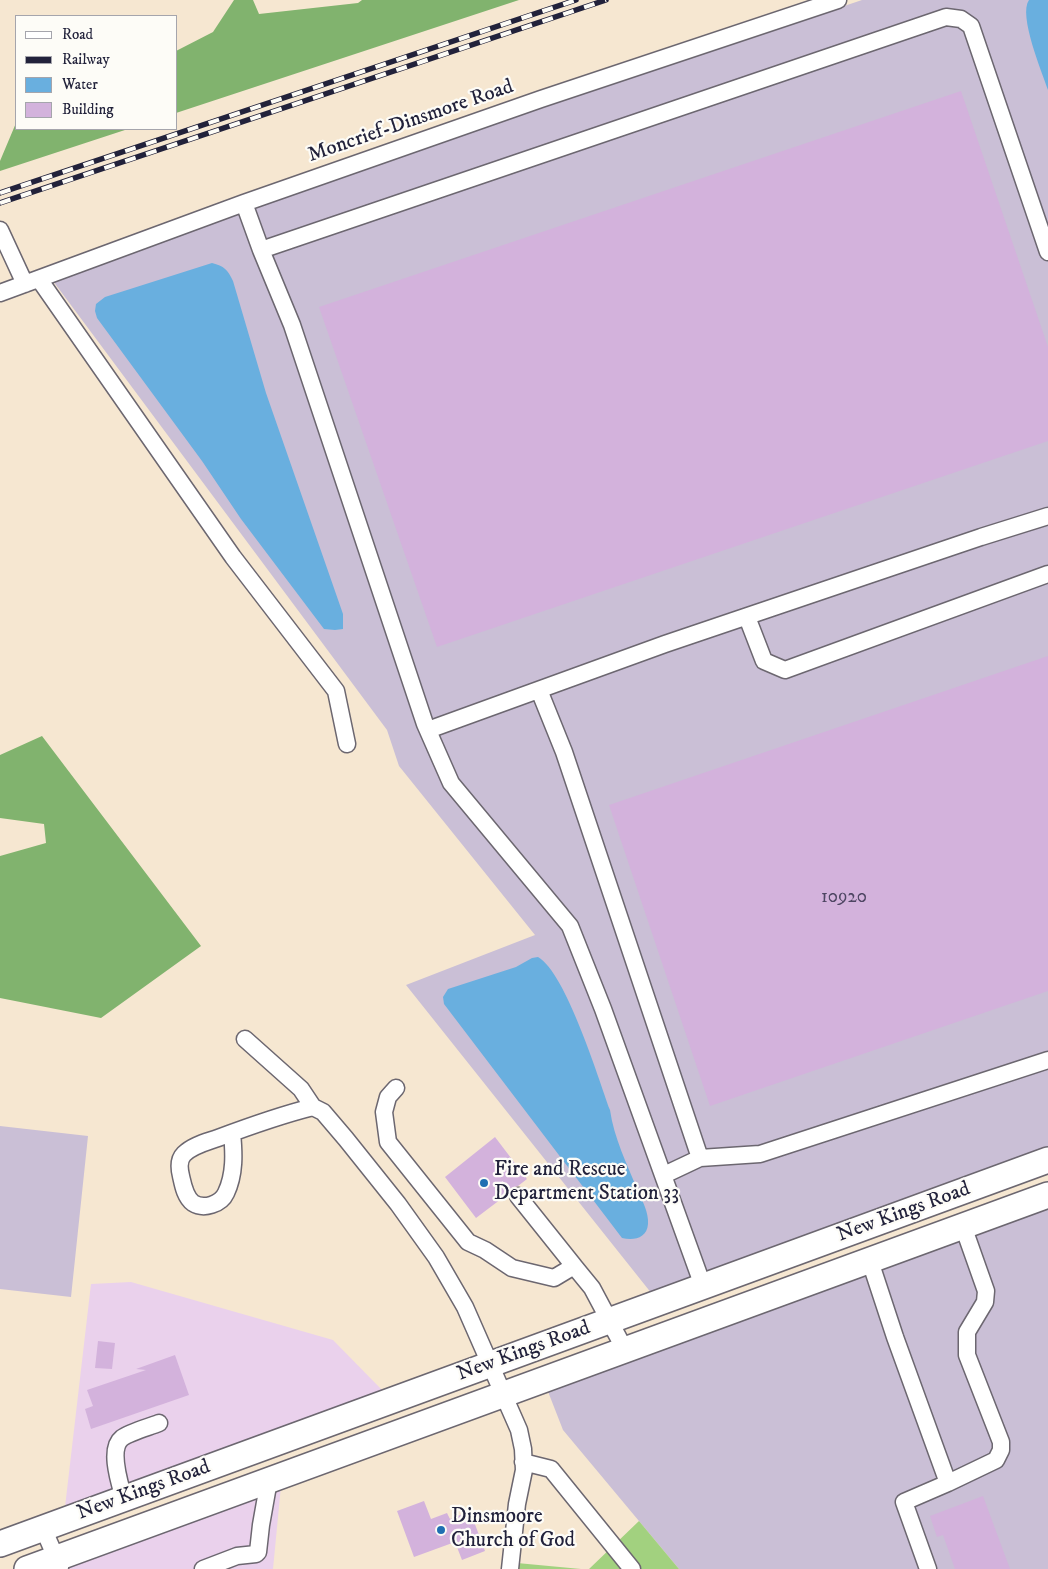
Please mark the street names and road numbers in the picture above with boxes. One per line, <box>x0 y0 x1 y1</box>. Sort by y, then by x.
street label: Moncrief-Dinsmore Road <box>305 75 517 169</box>
street label: New Kings Road <box>834 1177 974 1249</box>
street label: New Kings Road <box>454 1316 594 1388</box>
street label: New Kings Road <box>74 1455 214 1527</box>

